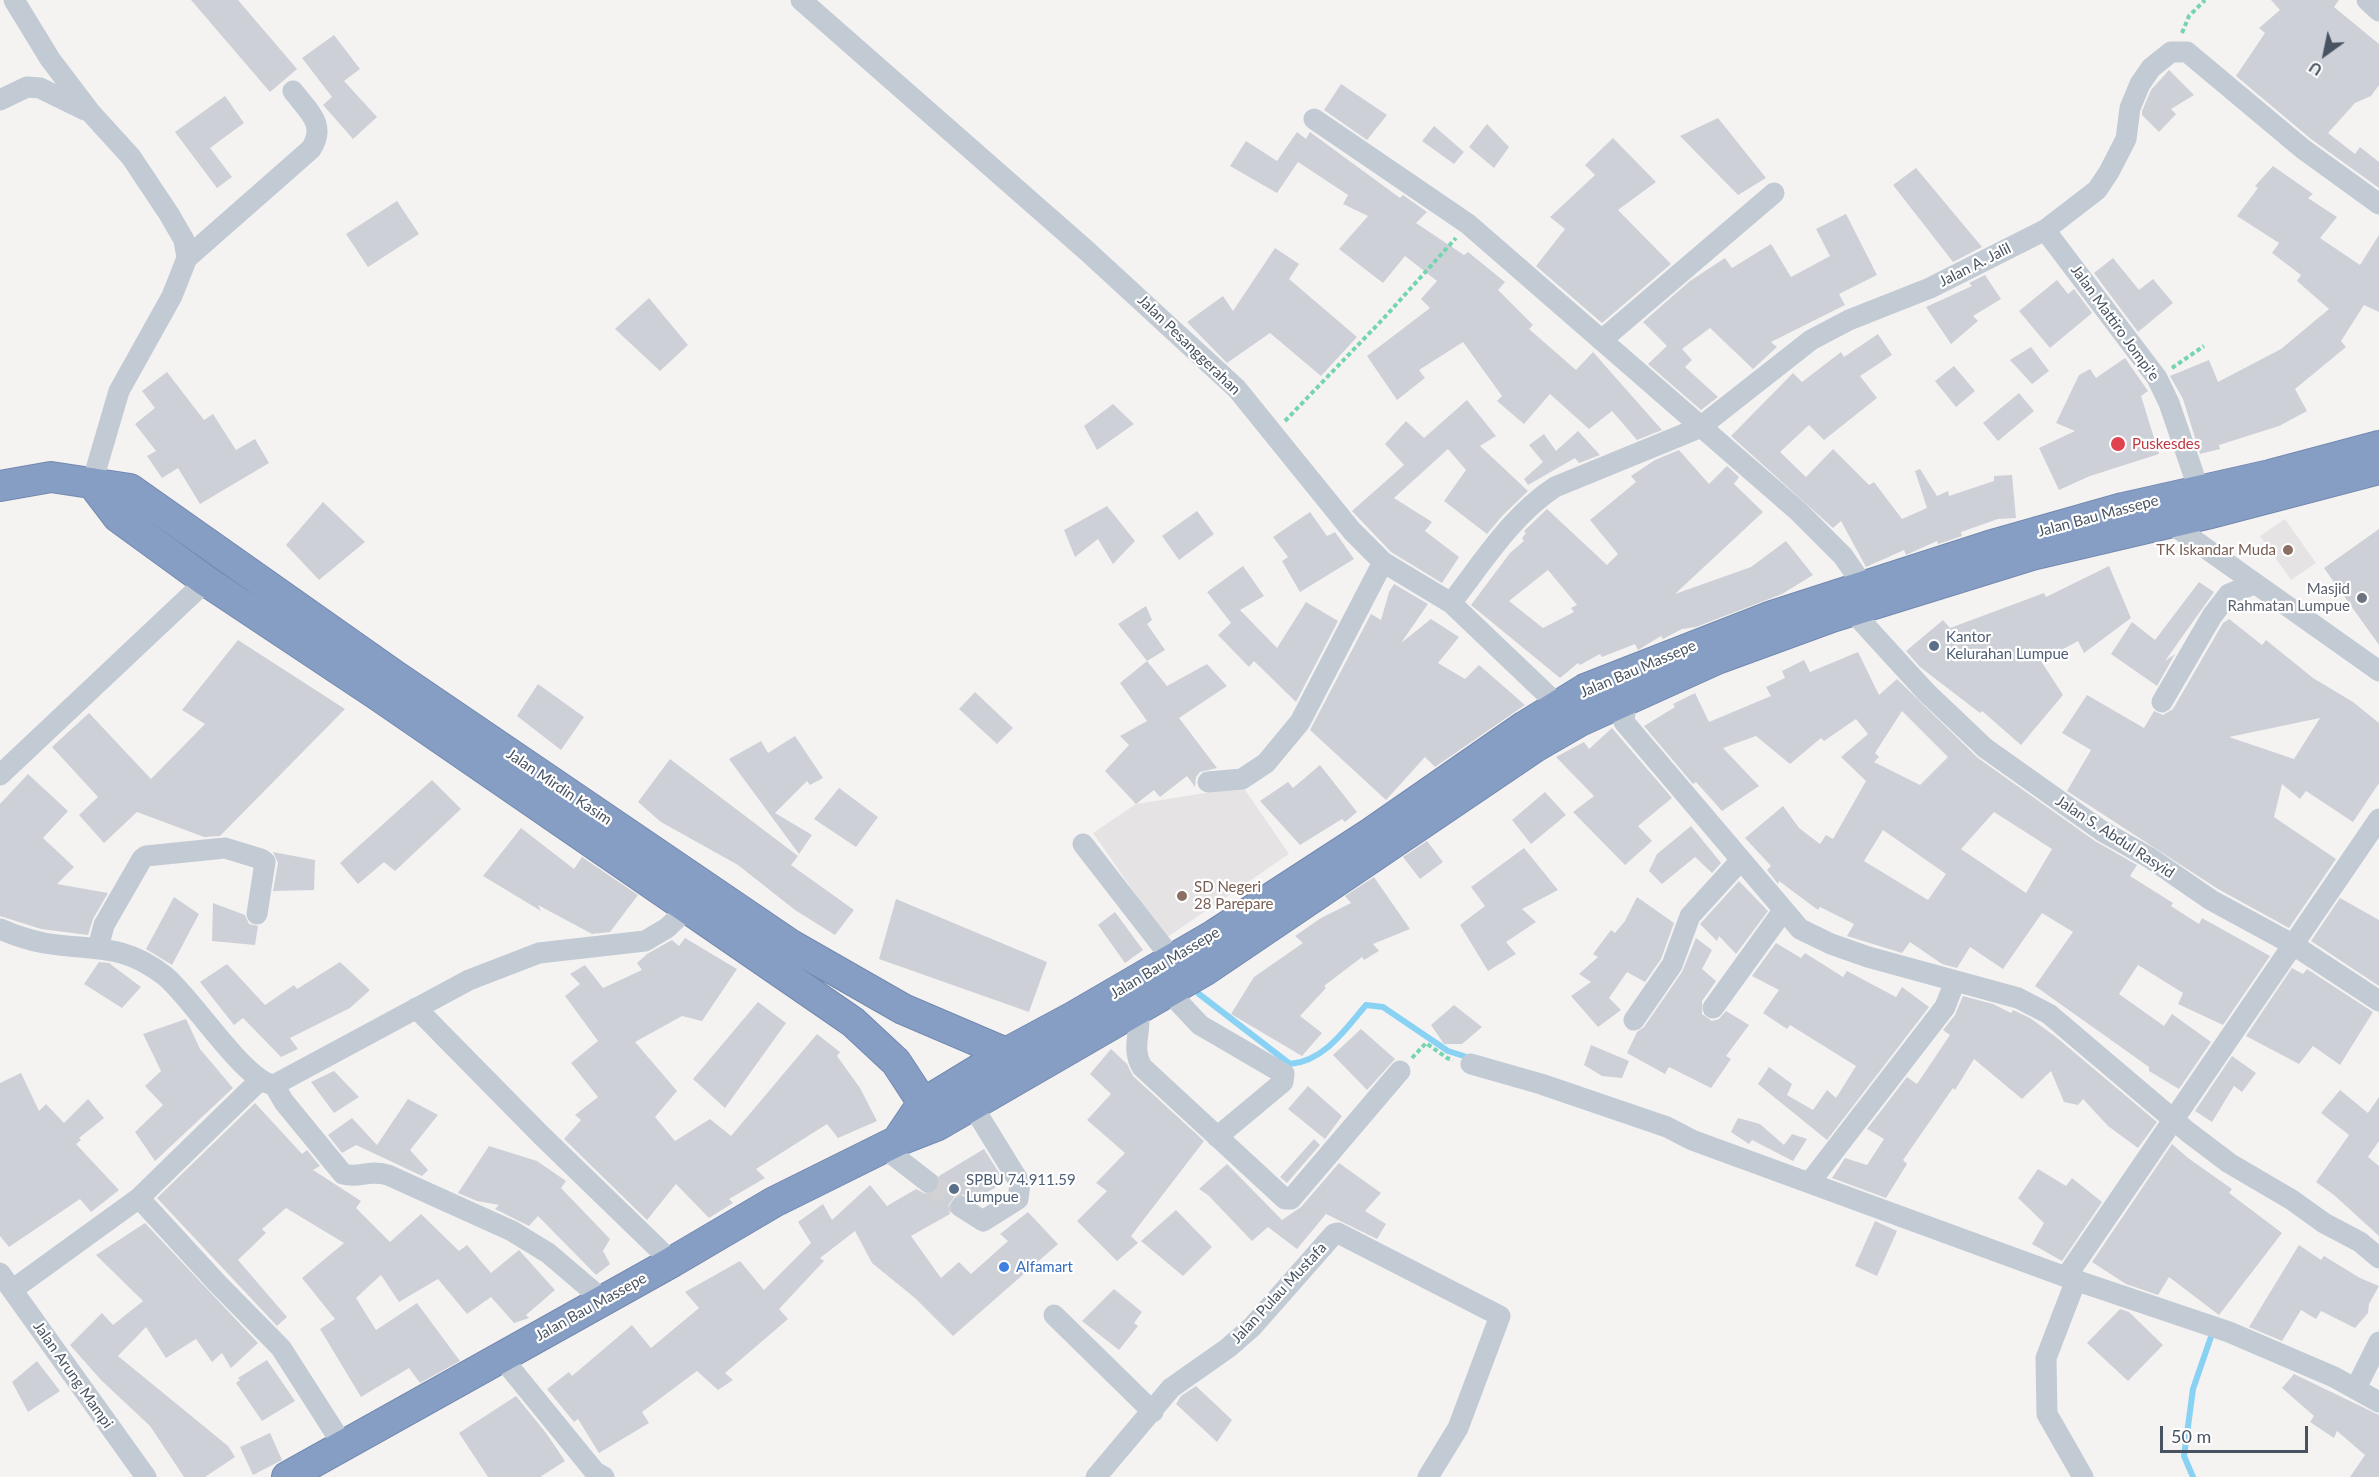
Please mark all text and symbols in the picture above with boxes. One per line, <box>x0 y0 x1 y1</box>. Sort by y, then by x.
north arrow <box>2295 24 2355 84</box>
text: U <box>2305 58 2325 81</box>
street label: Jalan A. Jalil <box>1936 239 2014 291</box>
street label: Jalan Mattiro Jompi'e <box>2067 262 2163 384</box>
street label: Jalan Pesanggerahan <box>1134 291 1244 399</box>
marker: Puskesdes <box>2109 435 2127 453</box>
place label: Puskesdes <box>2132 435 2200 453</box>
street label: Jalan Bau Massepe <box>2036 491 2160 541</box>
place label: TK Iskandar Muda <box>2156 541 2276 559</box>
marker: TK Iskandar Muda <box>2281 543 2295 557</box>
place label: Masjid Rahmatan Lumpue <box>2227 580 2350 615</box>
marker: Masjid Rahmatan Lumpue <box>2355 591 2369 605</box>
place label: Kantor Kelurahan Lumpue <box>1946 628 2069 663</box>
street label: Jalan Bau Massepe <box>1577 636 1699 702</box>
marker: Kantor Kelurahan Lumpue <box>1927 639 1941 653</box>
street label: Jalan Mirdin Kasim <box>503 745 615 829</box>
street label: Jalan S. Abdul Rasyid <box>2052 792 2178 882</box>
place label: SD Negeri 28 Parepare <box>1194 878 1273 913</box>
marker: SD Negeri 28 Parepare <box>1175 889 1189 903</box>
street label: Jalan Bau Massepe <box>1107 923 1223 1003</box>
place label: SPBU 74.911.59 Lumpue <box>966 1171 1076 1206</box>
marker: SPBU 74.911.59 Lumpue <box>947 1182 961 1196</box>
street label: Jalan Pulau Mustafa <box>1228 1239 1330 1347</box>
place label: Alfamart <box>1016 1258 1073 1276</box>
marker: Alfamart <box>997 1260 1011 1274</box>
street label: Jalan Bau Massepe <box>532 1269 650 1345</box>
street label: Jalan Arung Mampi <box>29 1318 117 1432</box>
scale bar <box>2163 1414 2312 1452</box>
text: 50 m <box>2171 1425 2211 1447</box>

